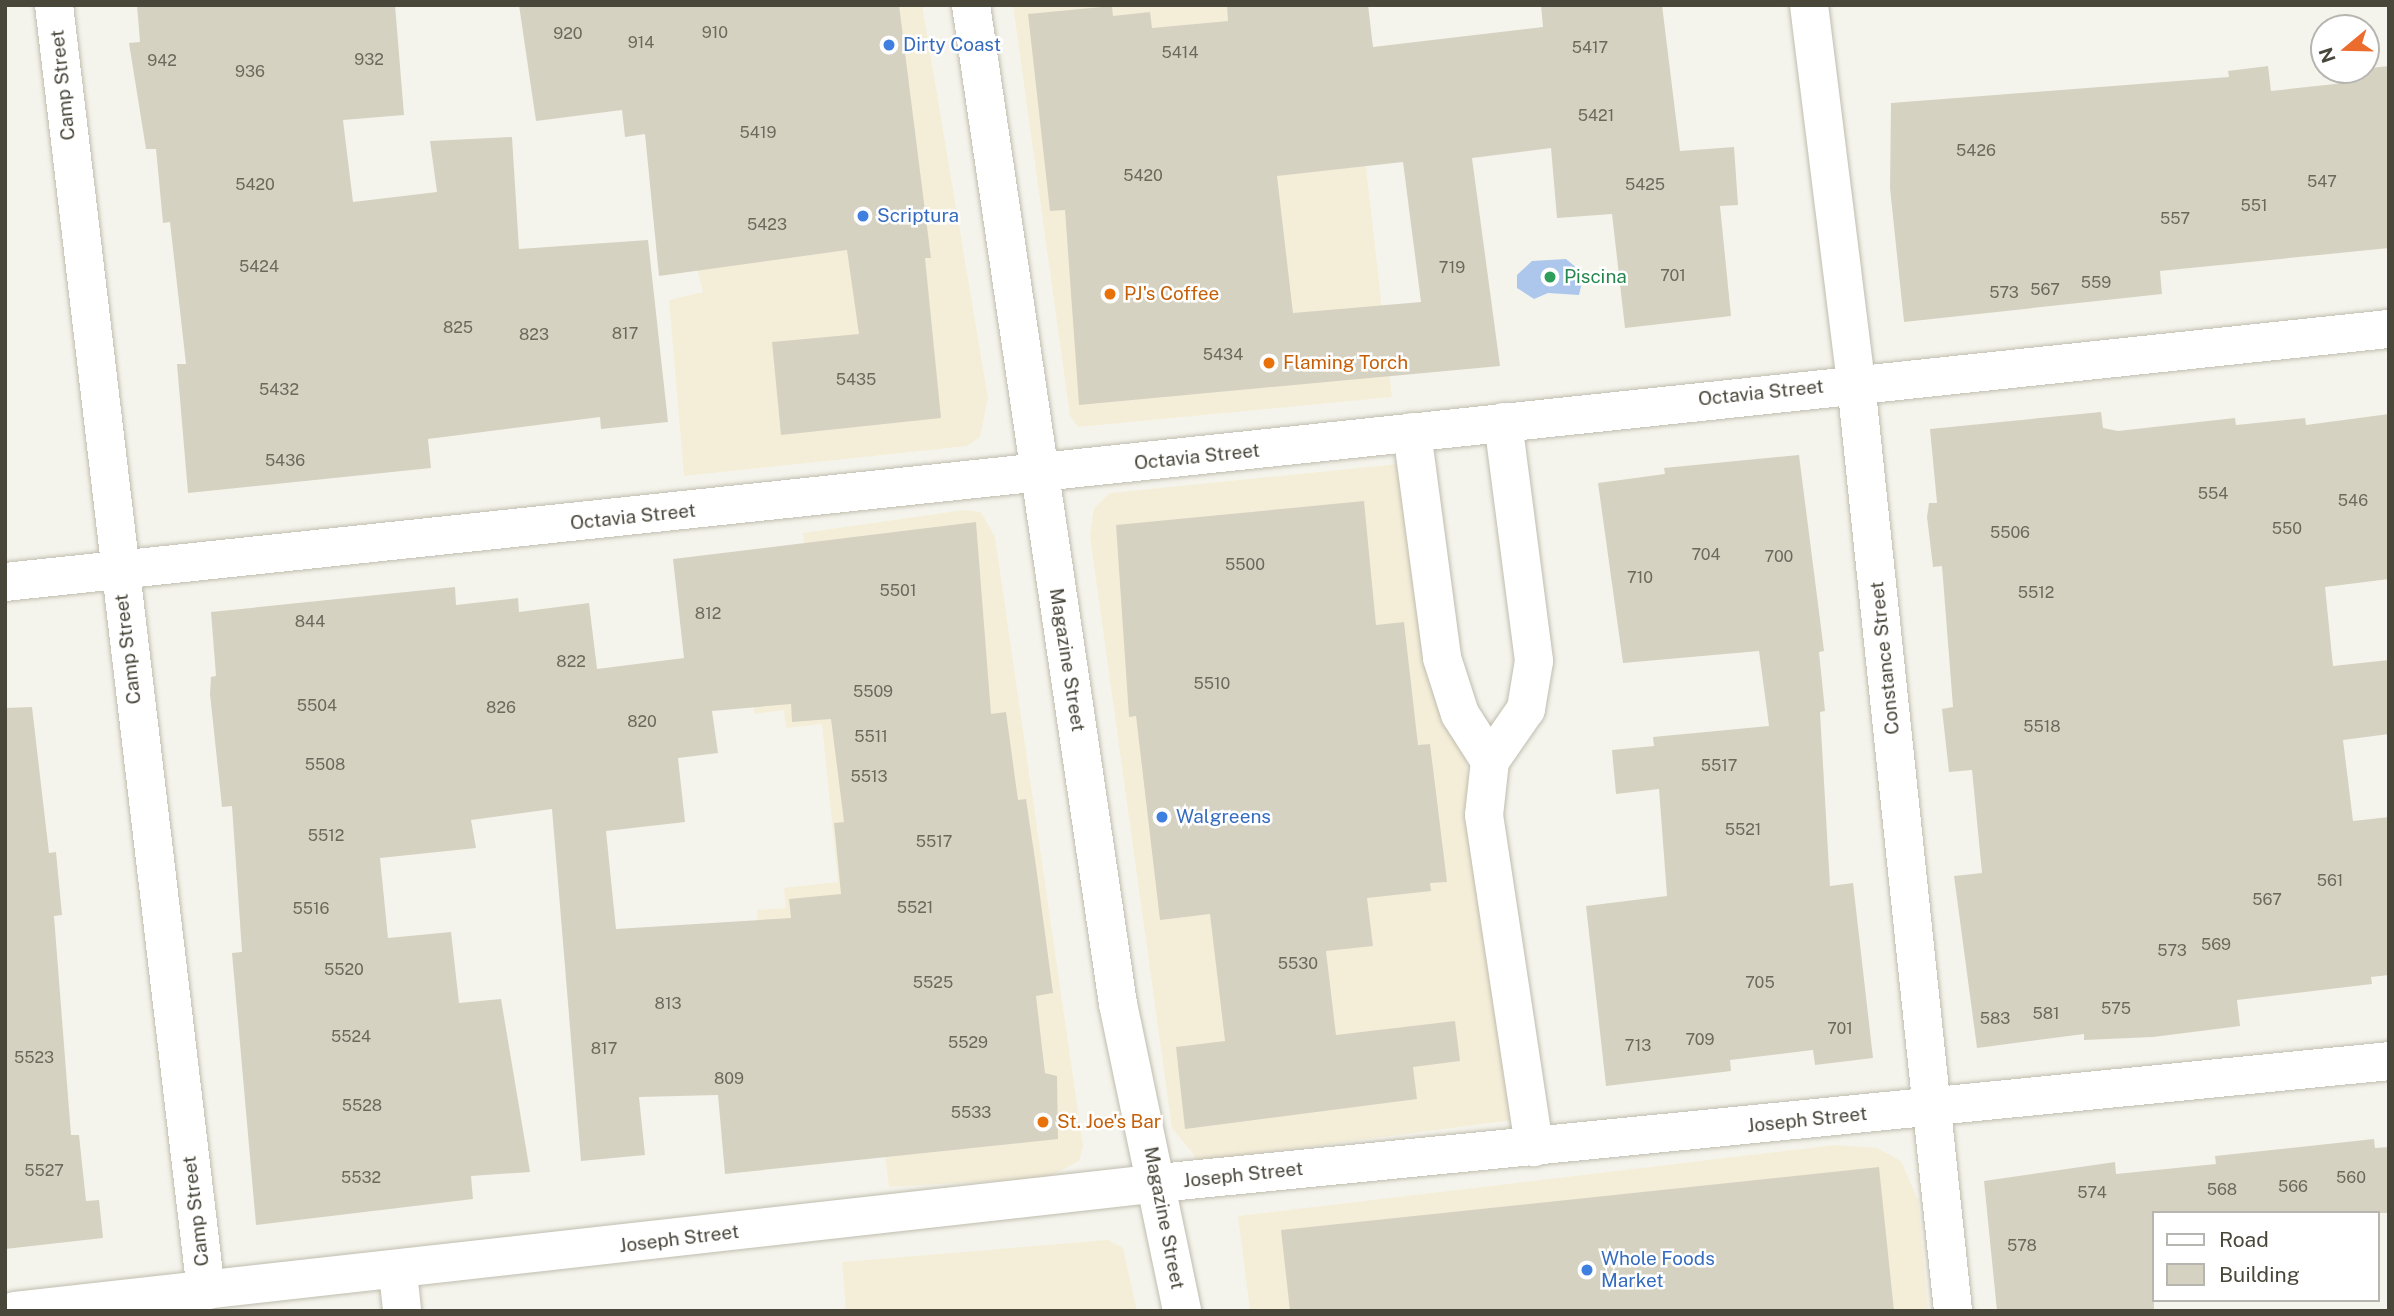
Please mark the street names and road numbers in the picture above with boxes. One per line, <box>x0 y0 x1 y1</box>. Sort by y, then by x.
street label: Camp Street <box>46 28 80 142</box>
street label: Octavia Street <box>1697 375 1825 411</box>
street label: Octavia Street <box>1133 439 1261 475</box>
street label: Octavia Street <box>569 499 697 535</box>
street label: Constance Street <box>1866 580 1904 736</box>
street label: Magazine Street <box>1044 587 1090 733</box>
street label: Camp Street <box>110 592 146 706</box>
street label: Joseph Street <box>1746 1102 1868 1138</box>
street label: Magazine Street <box>1139 1145 1189 1291</box>
street label: Camp Street <box>178 1154 214 1268</box>
street label: Joseph Street <box>1182 1157 1304 1193</box>
street label: Joseph Street <box>618 1220 740 1258</box>

